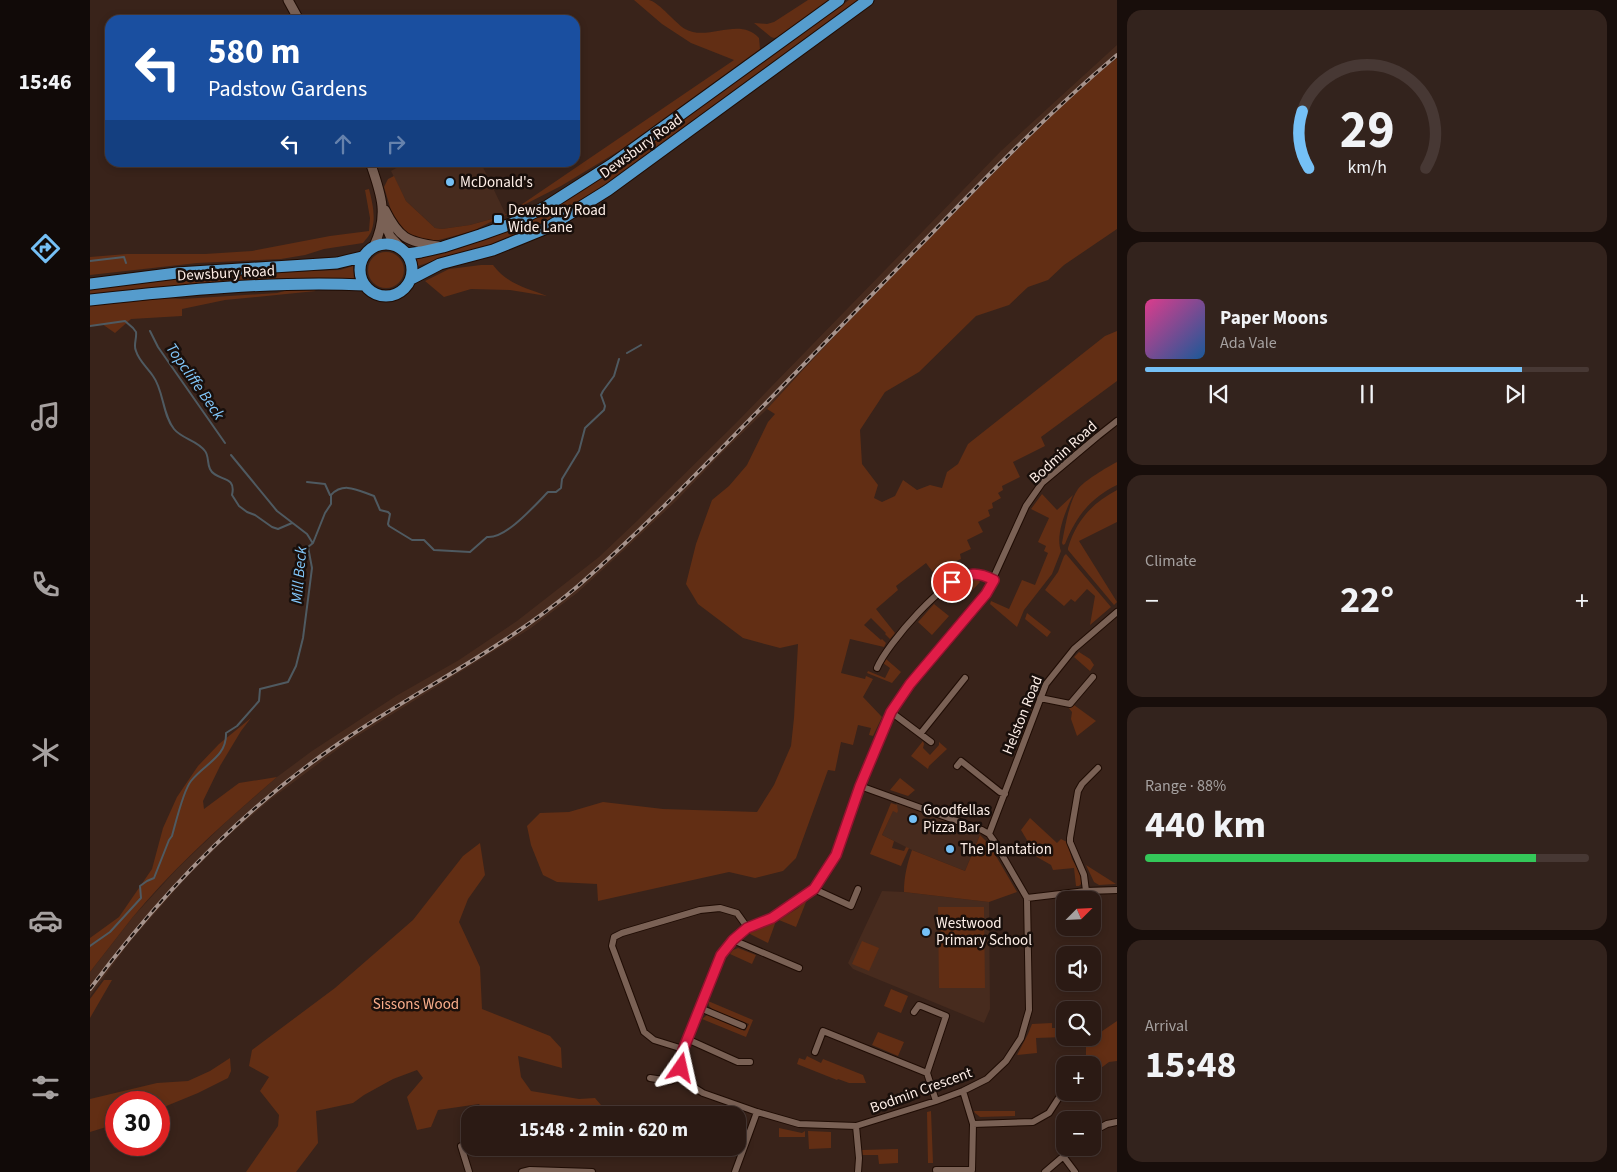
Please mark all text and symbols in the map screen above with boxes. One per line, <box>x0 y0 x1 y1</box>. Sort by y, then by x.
text: 580 m <box>208 27 300 77</box>
icon: left <box>125 35 190 100</box>
text: 15:46 <box>18 66 72 98</box>
text: Padstow Gardens <box>208 73 367 105</box>
text: 29 <box>1340 94 1394 168</box>
street label: Dewsbury Road <box>595 109 687 184</box>
icon: left <box>276 130 304 158</box>
icon: ahead <box>329 130 357 158</box>
icon: right <box>382 130 410 158</box>
text: km/h <box>1347 155 1387 180</box>
place label: McDonald's <box>460 172 533 193</box>
marker: McDonald's <box>444 176 456 188</box>
place label: Dewsbury Road Wide Lane <box>508 200 606 238</box>
marker: Dewsbury Road Wide Lane <box>492 213 504 225</box>
icon: directions <box>28 231 63 266</box>
street label: Dewsbury Road <box>177 260 276 287</box>
text: Paper Moons <box>1220 305 1328 332</box>
text: Ada Vale <box>1220 332 1277 354</box>
water label: Topcliffe Beck <box>161 339 230 425</box>
icon: previous <box>1205 380 1233 408</box>
icon: pause <box>1353 380 1381 408</box>
icon: next <box>1501 380 1529 408</box>
icon: music <box>28 399 63 434</box>
street label: Bodmin Road <box>1025 416 1102 489</box>
water label: Mill Beck <box>286 545 312 605</box>
text: Climate <box>1145 550 1196 572</box>
pin <box>931 561 973 603</box>
icon: phone <box>28 567 63 602</box>
icon: arrive <box>938 568 966 596</box>
text: 22° <box>1340 573 1394 627</box>
text: − <box>1145 581 1159 621</box>
text: + <box>1575 581 1589 621</box>
street label: Helston Road <box>997 673 1048 758</box>
icon: climate <box>28 735 63 770</box>
text: Range · 88% <box>1145 775 1226 797</box>
text: 440 km <box>1145 798 1266 852</box>
place label: Goodfellas Pizza Bar <box>923 800 990 838</box>
marker: Goodfellas Pizza Bar <box>907 813 919 825</box>
place label: The Plantation <box>960 839 1052 860</box>
marker: The Plantation <box>944 843 956 855</box>
north arrow <box>1056 891 1101 936</box>
map controls <box>1056 891 1101 1156</box>
icon: car <box>28 903 63 938</box>
place label: Westwood Primary School <box>936 913 1032 951</box>
marker: Westwood Primary School <box>920 926 932 938</box>
button: sound <box>1056 946 1101 991</box>
park label: Sissons Wood <box>373 994 459 1015</box>
button: search <box>1056 1001 1101 1046</box>
text: Arrival <box>1145 1015 1188 1037</box>
text: 15:48 <box>1145 1038 1237 1092</box>
position arrow <box>654 1041 706 1093</box>
button: + <box>1056 1056 1101 1101</box>
street label: Bodmin Crescent <box>867 1062 975 1119</box>
icon: filters <box>28 1070 63 1105</box>
speed limit sign: 30 <box>105 1091 170 1156</box>
button: − <box>1056 1111 1101 1156</box>
text: 15:48 · 2 min · 620 m <box>519 1117 688 1144</box>

